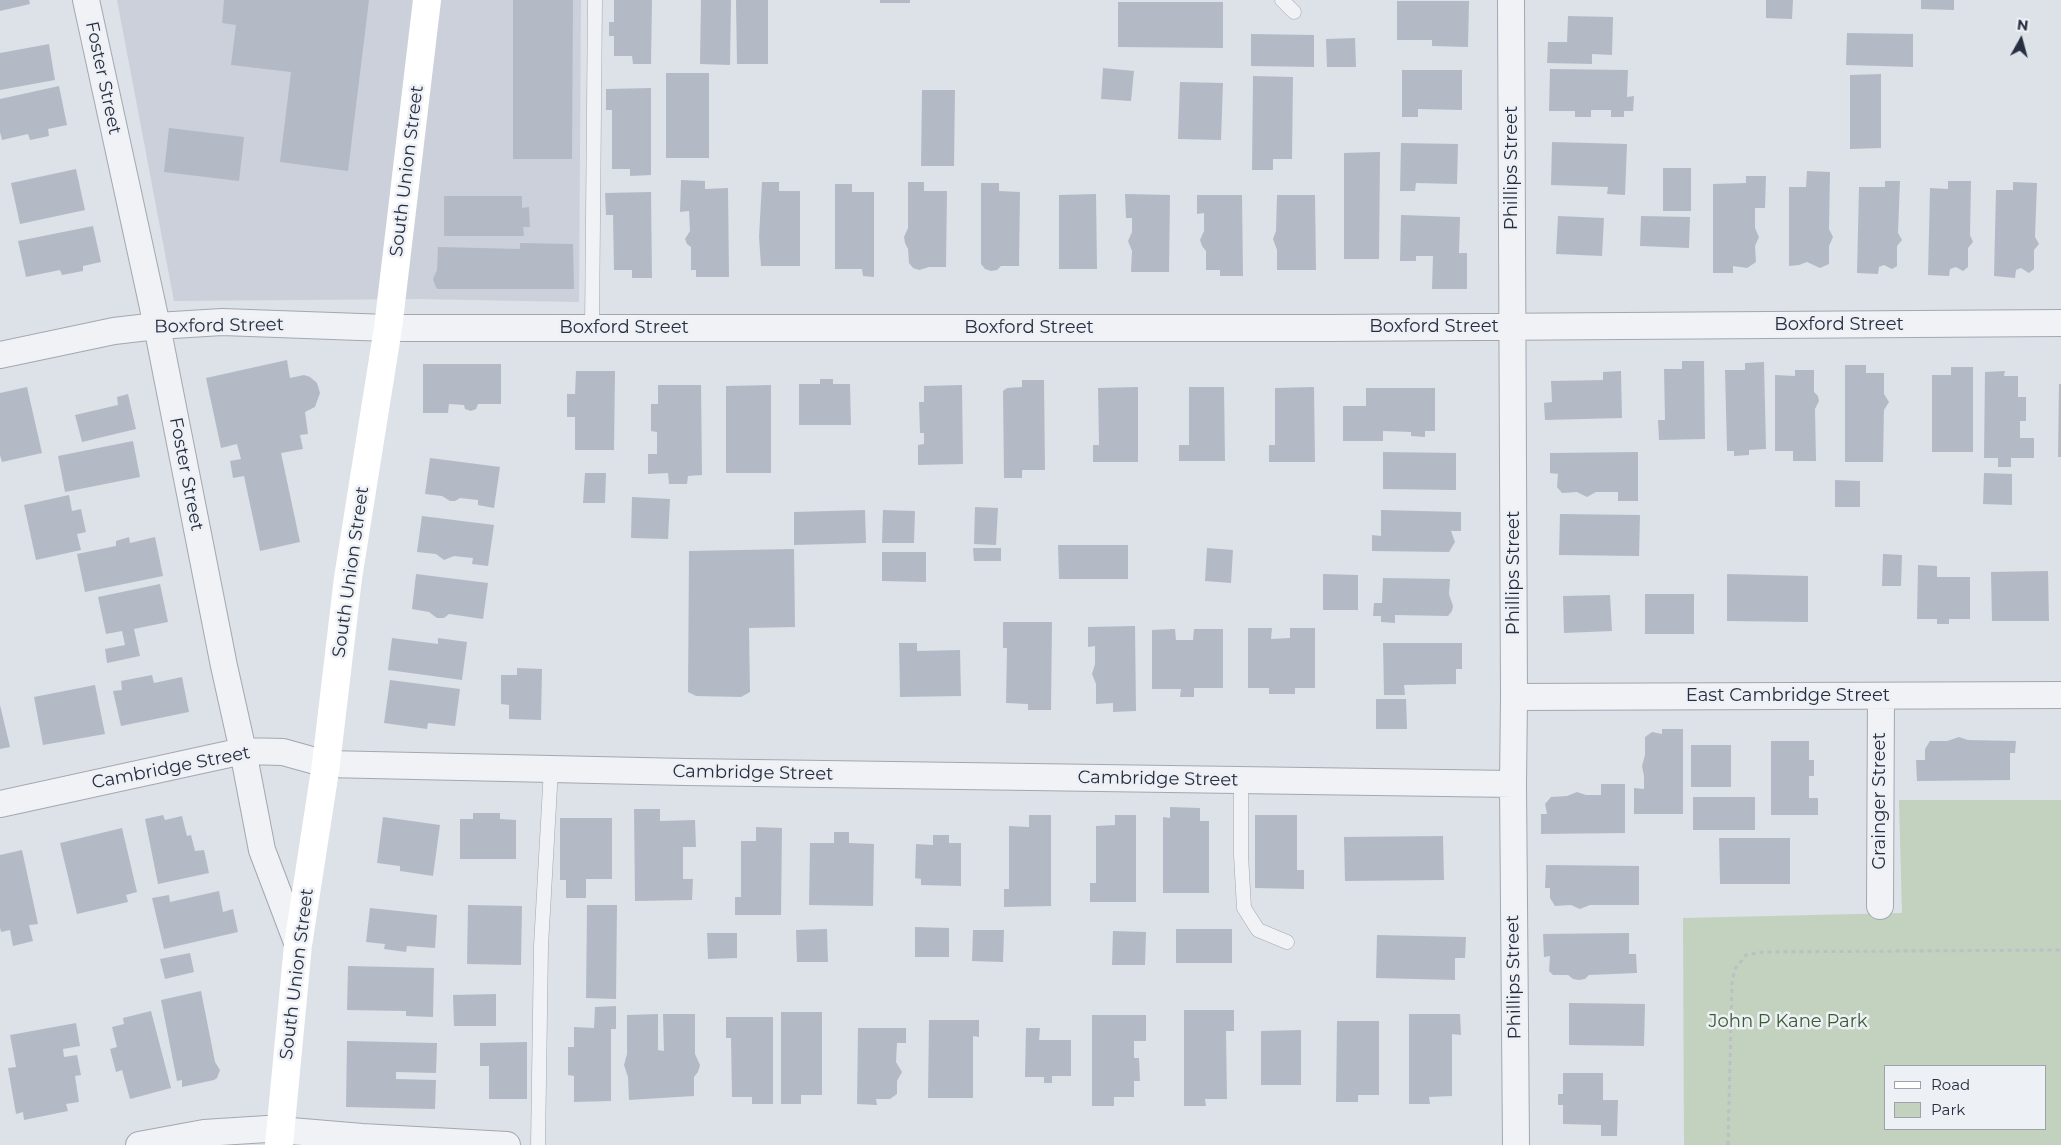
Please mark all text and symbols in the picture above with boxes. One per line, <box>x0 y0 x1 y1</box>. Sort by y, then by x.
north arrow <box>1996 15 2046 65</box>
text: N <box>2016 15 2030 35</box>
street label: Foster Street <box>80 19 126 137</box>
street label: South Union Street <box>386 84 428 258</box>
street label: Phillips Street <box>1501 106 1523 230</box>
street label: Boxford Street <box>154 314 284 338</box>
street label: Boxford Street <box>1774 314 1904 336</box>
street label: Boxford Street <box>1369 316 1499 338</box>
street label: Boxford Street <box>559 317 689 339</box>
street label: Boxford Street <box>964 317 1094 339</box>
street label: Foster Street <box>164 415 208 533</box>
street label: South Union Street <box>328 485 374 659</box>
street label: Phillips Street <box>1503 511 1525 635</box>
street label: East Cambridge Street <box>1686 685 1890 707</box>
street label: Grainger Street <box>1869 732 1891 870</box>
street label: Cambridge Street <box>90 742 252 794</box>
street label: Cambridge Street <box>672 761 834 785</box>
street label: Cambridge Street <box>1077 767 1239 791</box>
street label: South Union Street <box>276 887 318 1061</box>
street label: Phillips Street <box>1502 915 1526 1039</box>
park label: John P Kane Park <box>1708 1011 1868 1033</box>
legend <box>1884 1065 2046 1130</box>
text: Road <box>1931 1075 1970 1094</box>
text: Park <box>1931 1100 1965 1119</box>

